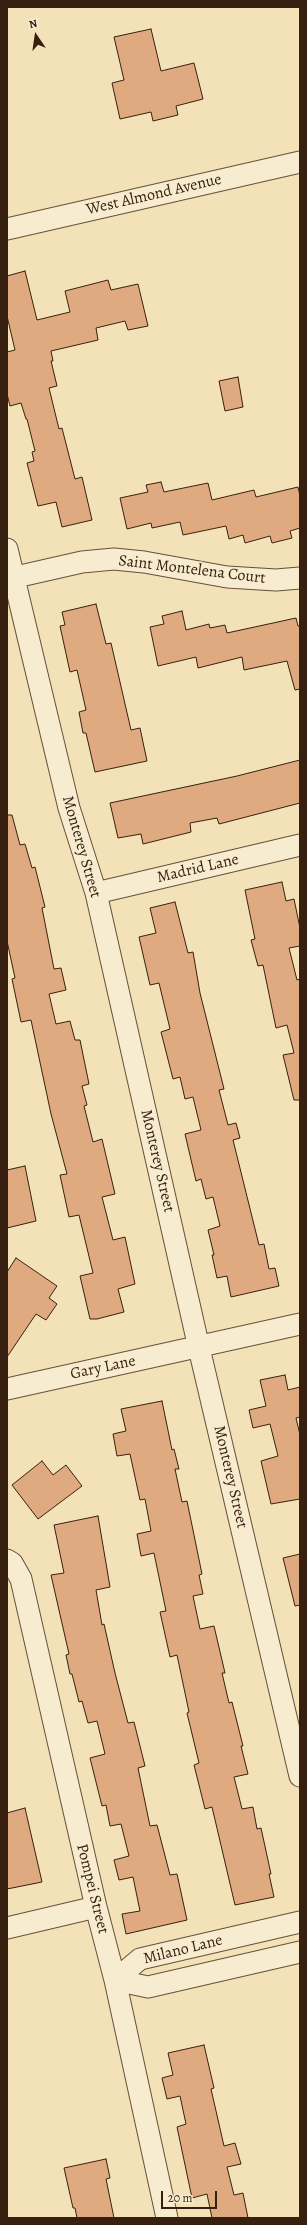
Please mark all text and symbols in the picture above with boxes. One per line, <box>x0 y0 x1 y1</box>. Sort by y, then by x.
north arrow <box>16 16 56 56</box>
text: N <box>28 16 39 32</box>
street label: West Almond Avenue <box>85 170 223 220</box>
street label: Saint Montelena Court <box>117 551 267 589</box>
street label: Monterey Street <box>57 794 105 900</box>
street label: Madrid Lane <box>155 850 241 888</box>
street label: Monterey Street <box>136 1108 178 1214</box>
street label: Gary Lane <box>69 1352 137 1384</box>
street label: Monterey Street <box>209 1424 251 1530</box>
street label: Pompei Street <box>72 1842 112 1936</box>
street label: Milano Lane <box>142 1931 224 1969</box>
scale bar <box>163 2183 219 2209</box>
text: 20 m <box>168 2190 192 2206</box>

